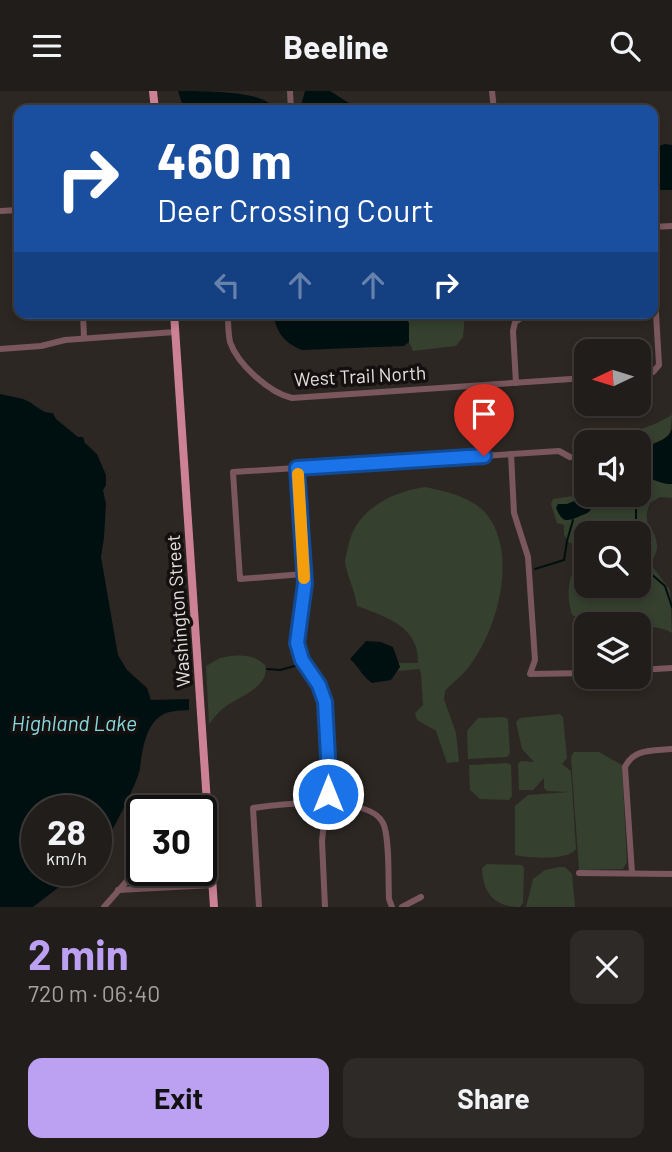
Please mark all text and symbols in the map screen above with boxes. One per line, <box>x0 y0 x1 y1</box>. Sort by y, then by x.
icon: menu <box>28 27 66 65</box>
text: Beeline <box>283 27 389 65</box>
icon: search <box>606 27 644 65</box>
text: 460 m <box>157 130 292 189</box>
icon: right <box>42 133 133 224</box>
text: Deer Crossing Court <box>157 190 434 228</box>
icon: left <box>208 266 246 304</box>
icon: ahead <box>281 266 319 304</box>
icon: ahead <box>354 266 392 304</box>
icon: right <box>427 266 465 304</box>
north arrow <box>574 339 651 417</box>
map controls <box>574 339 651 689</box>
street label: West Trail North <box>293 361 427 390</box>
pin <box>454 384 514 456</box>
icon: arrive <box>465 395 503 433</box>
button: sound <box>574 430 651 507</box>
button: search <box>574 521 651 598</box>
street label: Washington Street <box>161 534 194 688</box>
button: layers <box>574 612 651 689</box>
water label: Highland Lake <box>11 710 137 735</box>
position arrow <box>291 757 365 831</box>
speed limit sign: 30 <box>126 795 217 886</box>
text: 28 <box>47 810 86 852</box>
text: km/h <box>46 847 87 869</box>
text: 2 min <box>28 928 129 978</box>
button: close <box>570 930 644 1004</box>
text: 720 m · 06:40 <box>28 979 160 1007</box>
button: Exit <box>28 1058 329 1138</box>
button: Share <box>343 1058 644 1138</box>

